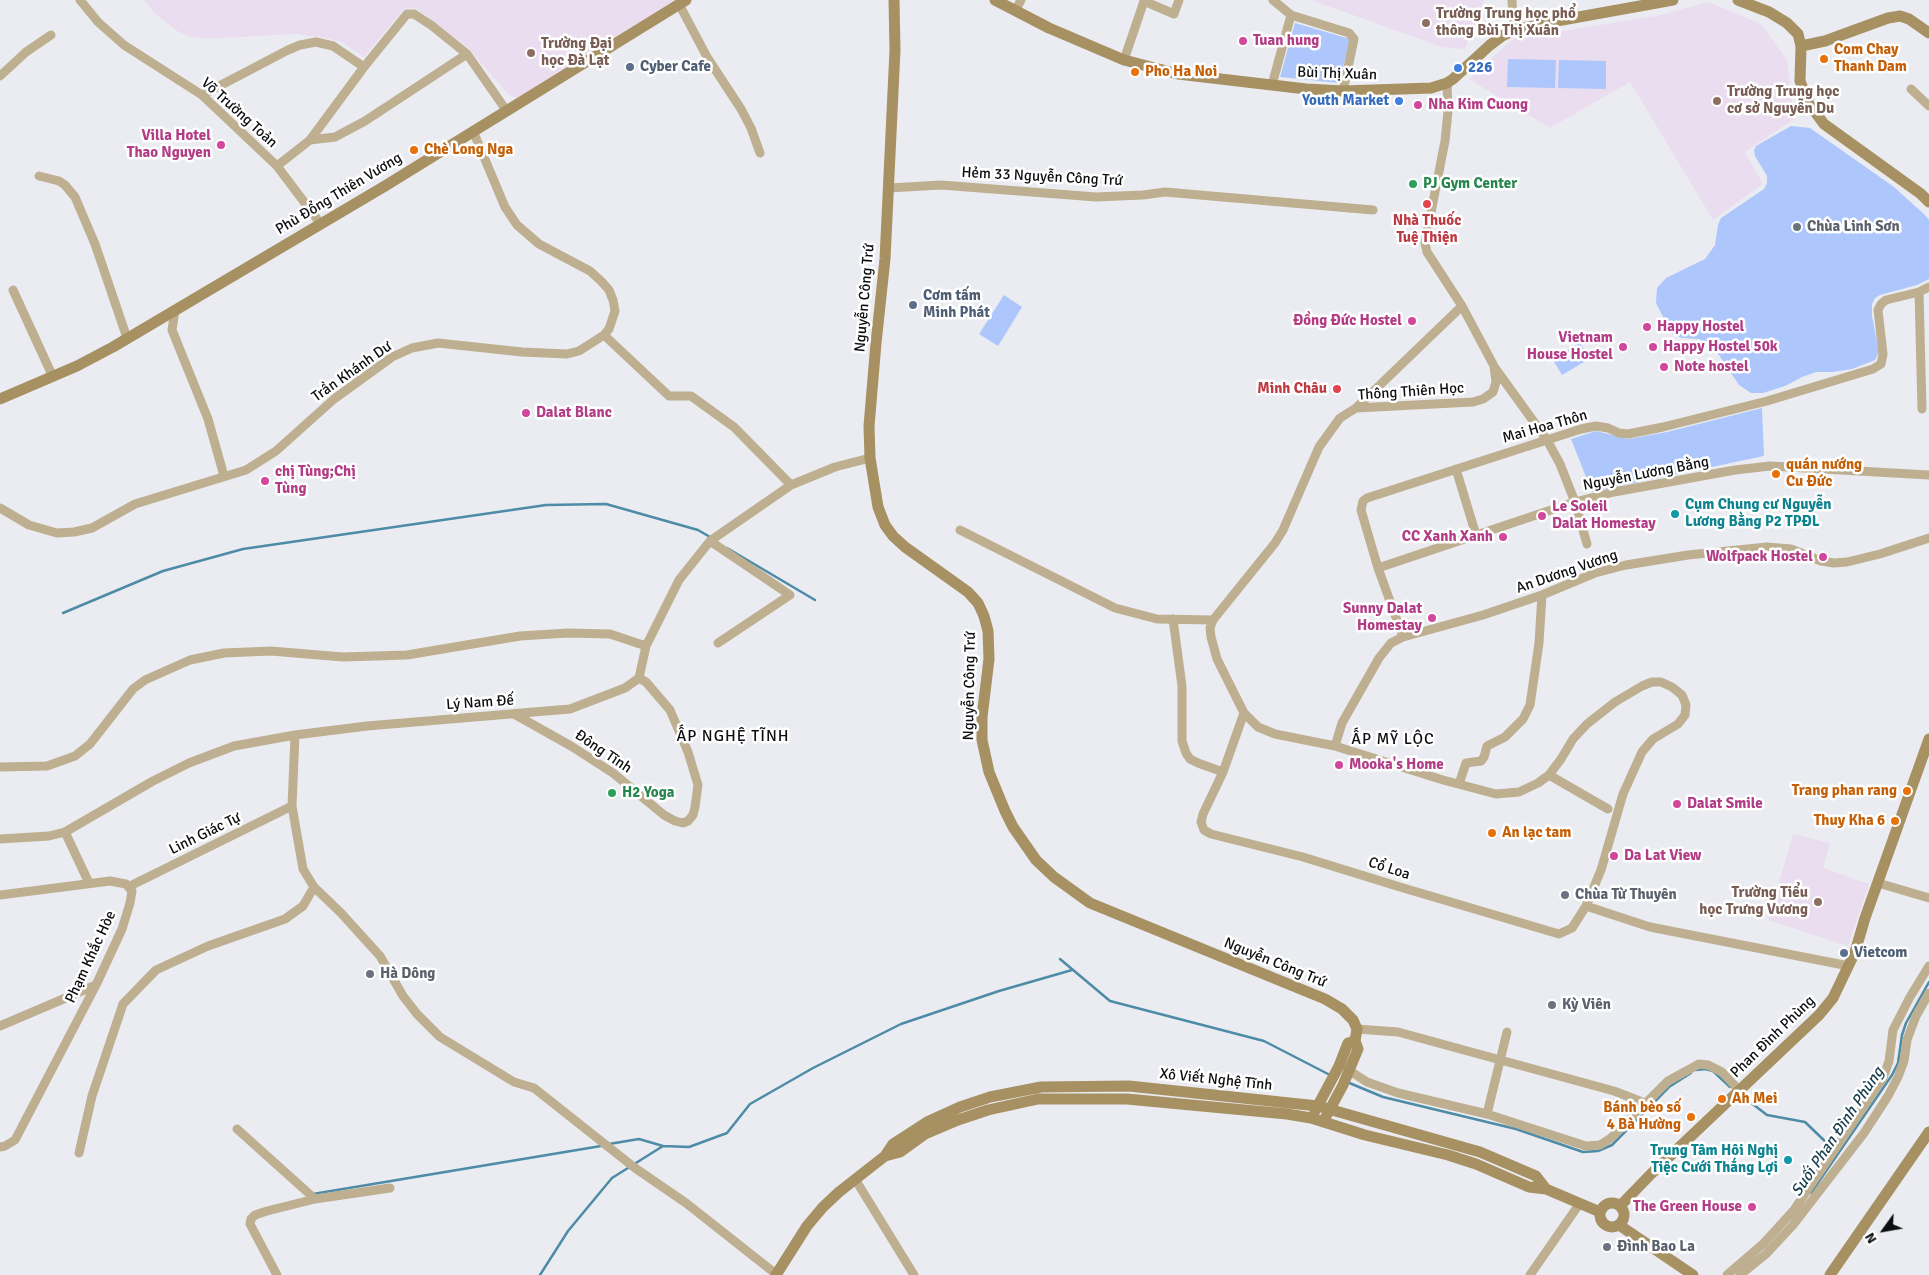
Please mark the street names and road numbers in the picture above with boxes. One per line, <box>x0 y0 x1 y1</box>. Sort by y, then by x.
street label: Bùi Thị Xuân <box>1297 64 1377 84</box>
street label: Võ Trường Toản <box>197 74 281 152</box>
street label: Phù Đổng Thiên Vương <box>273 149 405 239</box>
street label: Hẻm 33 Nguyễn Công Trứ <box>961 164 1123 190</box>
street label: Nguyễn Công Trứ <box>851 243 879 353</box>
street label: Trần Khánh Dư <box>308 338 396 406</box>
street label: Thông Thiên Học <box>1357 379 1465 405</box>
street label: Mai Hoa Thôn <box>1500 406 1590 448</box>
street label: Nguyễn Lương Bằng <box>1582 453 1710 495</box>
street label: An Dương Vương <box>1514 546 1620 598</box>
street label: Nguyễn Công Trứ <box>960 631 980 741</box>
street label: Lý Nam Đế <box>445 692 515 714</box>
street label: Đông Tĩnh <box>571 726 635 778</box>
street label: Linh Giác Tự <box>166 809 244 859</box>
street label: Cổ Loa <box>1366 854 1412 884</box>
street label: Phạm Khắc Hòe <box>62 908 120 1006</box>
street label: Nguyễn Công Trứ <box>1221 934 1329 992</box>
street label: Phan Đình Phùng <box>1727 992 1819 1082</box>
street label: Xô Viết Nghệ Tĩnh <box>1159 1065 1273 1095</box>

